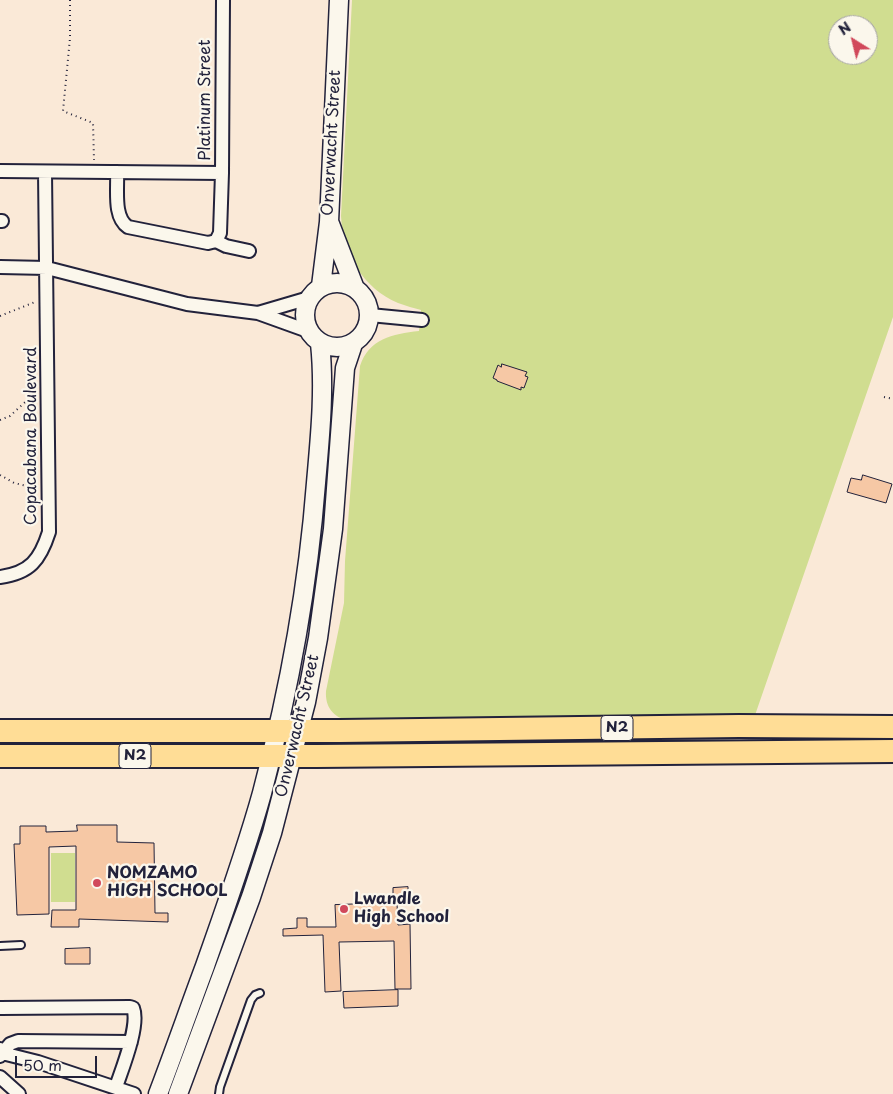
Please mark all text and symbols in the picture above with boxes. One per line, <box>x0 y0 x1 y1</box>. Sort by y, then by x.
north arrow <box>828 15 878 65</box>
text: N <box>834 17 855 40</box>
street label: Platinum Street <box>196 39 216 161</box>
street label: Onverwacht Street <box>319 70 345 216</box>
street label: Copacabana Boulevard <box>22 347 42 525</box>
street label: Onverwacht Street <box>272 653 324 799</box>
road number: N2 <box>601 716 633 740</box>
road number: N2 <box>119 744 151 768</box>
place label: NOMZAMO HIGH SCHOOL <box>107 864 228 902</box>
marker: NOMZAMO HIGH SCHOOL <box>91 877 103 889</box>
place label: Lwandle High School <box>354 890 449 928</box>
marker: Lwandle High School <box>338 903 350 915</box>
scale bar <box>18 1046 100 1078</box>
text: 50 m <box>23 1053 62 1076</box>

